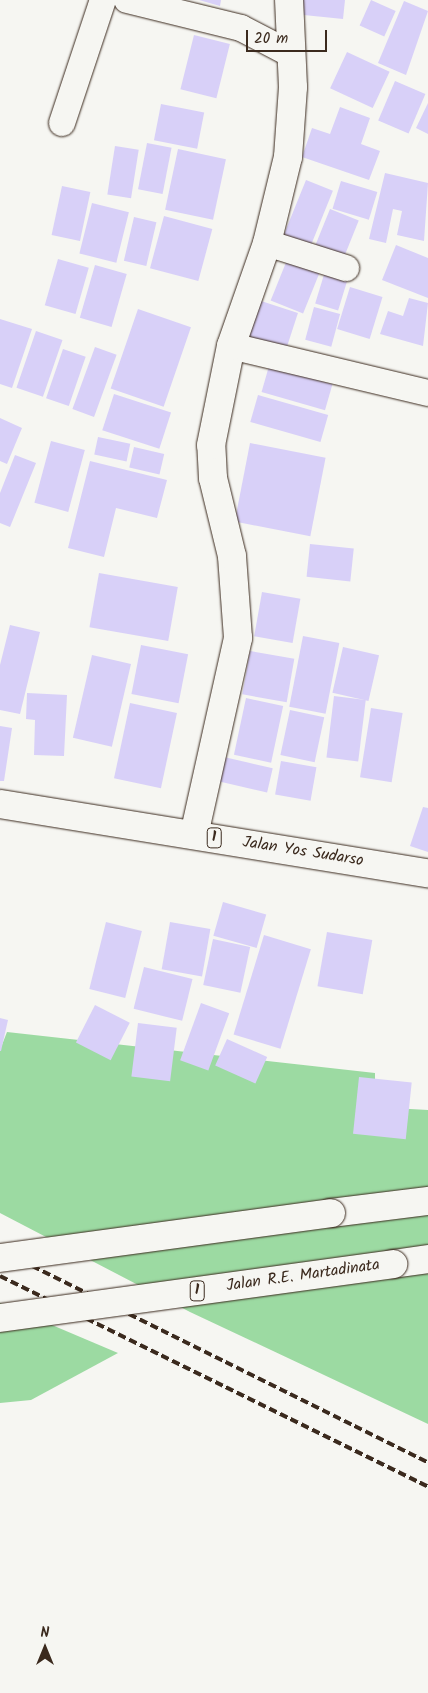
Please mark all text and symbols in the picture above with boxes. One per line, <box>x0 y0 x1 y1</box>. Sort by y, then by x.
scale bar <box>248 20 329 52</box>
text: 20 m <box>254 27 288 51</box>
road number: 1 <box>206 826 222 850</box>
street label: Jalan Yos Sudarso <box>241 833 365 871</box>
street label: Jalan R.E. Martadinata <box>225 1256 381 1296</box>
road number: 1 <box>190 1278 204 1304</box>
text: N <box>41 1622 49 1644</box>
north arrow <box>20 1623 70 1673</box>

